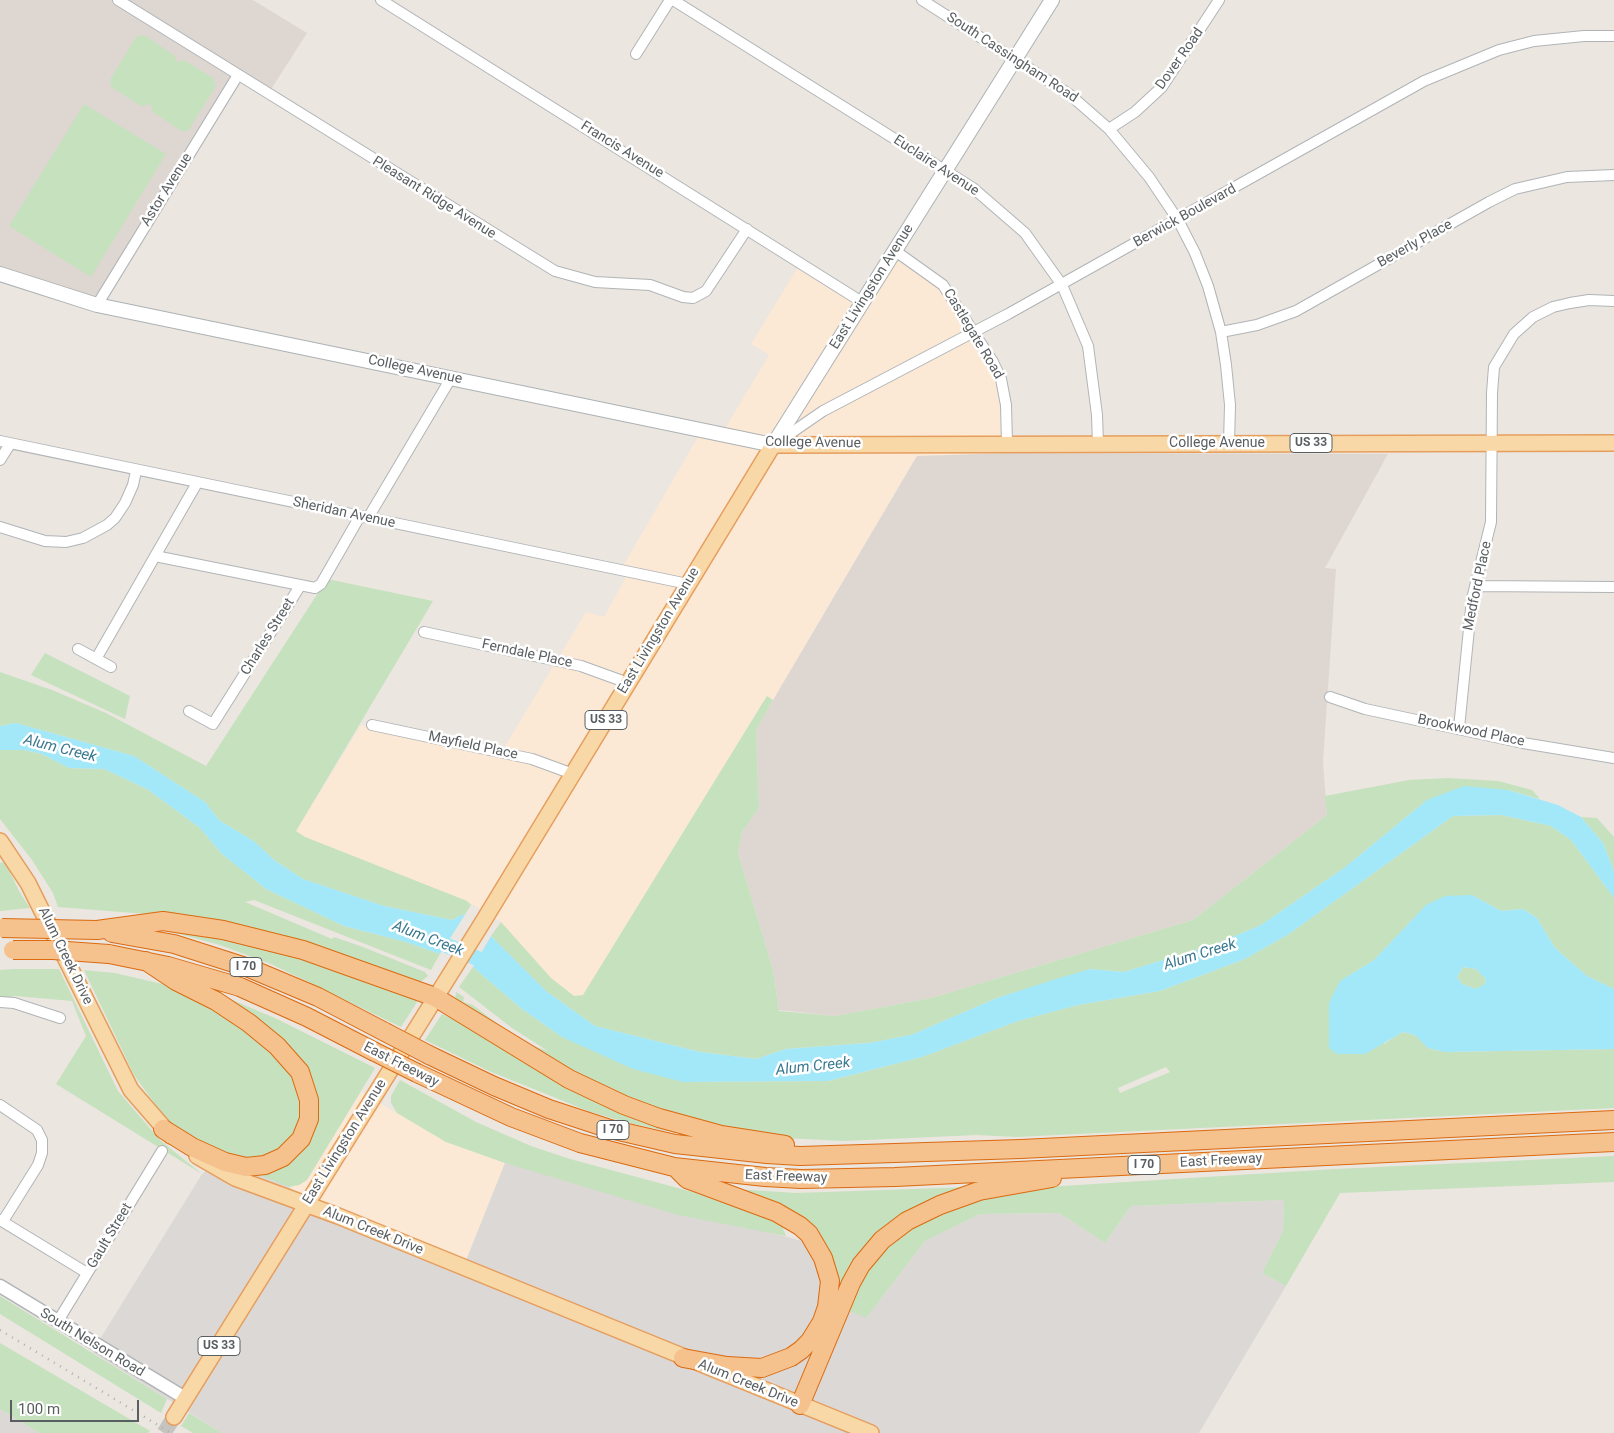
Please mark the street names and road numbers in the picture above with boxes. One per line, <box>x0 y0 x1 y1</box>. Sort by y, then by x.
street label: South Cassingham Road <box>943 9 1081 107</box>
street label: Dover Road <box>1153 25 1207 93</box>
street label: Francis Avenue <box>577 118 667 182</box>
street label: Euclaire Avenue <box>890 132 982 200</box>
street label: Astor Avenue <box>138 150 196 230</box>
street label: Pleasant Ridge Avenue <box>369 153 499 243</box>
street label: Berwick Boulevard <box>1131 181 1239 251</box>
street label: Beverly Place <box>1375 217 1455 271</box>
street label: East Livingston Avenue <box>827 221 917 353</box>
street label: Castlegate Road <box>939 286 1007 382</box>
street label: College Avenue <box>366 352 464 388</box>
road number: US 33 <box>1290 433 1332 452</box>
street label: College Avenue <box>765 434 861 452</box>
street label: College Avenue <box>1169 435 1265 451</box>
street label: Sheridan Avenue <box>291 494 397 532</box>
street label: Medford Place <box>1460 540 1496 632</box>
street label: East Livingston Avenue <box>615 565 703 697</box>
street label: Charles Street <box>238 595 298 679</box>
street label: Ferndale Place <box>480 636 574 672</box>
road number: US 33 <box>585 710 627 730</box>
street label: Brookwood Place <box>1416 711 1526 751</box>
street label: Mayfield Place <box>427 728 519 764</box>
street label: Alum Creek Drive <box>34 904 96 1008</box>
road number: I 70 <box>230 958 262 976</box>
street label: East Freeway <box>360 1039 442 1091</box>
street label: East Livingston Avenue <box>300 1076 390 1208</box>
road number: I 70 <box>597 1120 629 1140</box>
street label: East Freeway <box>1179 1150 1263 1172</box>
road number: I 70 <box>1128 1156 1160 1174</box>
street label: East Freeway <box>744 1167 828 1187</box>
street label: Gault Street <box>84 1200 136 1272</box>
street label: Alum Creek Drive <box>320 1203 426 1259</box>
street label: South Nelson Road <box>37 1305 147 1381</box>
road number: US 33 <box>198 1336 240 1355</box>
street label: Alum Creek Drive <box>695 1356 801 1412</box>

